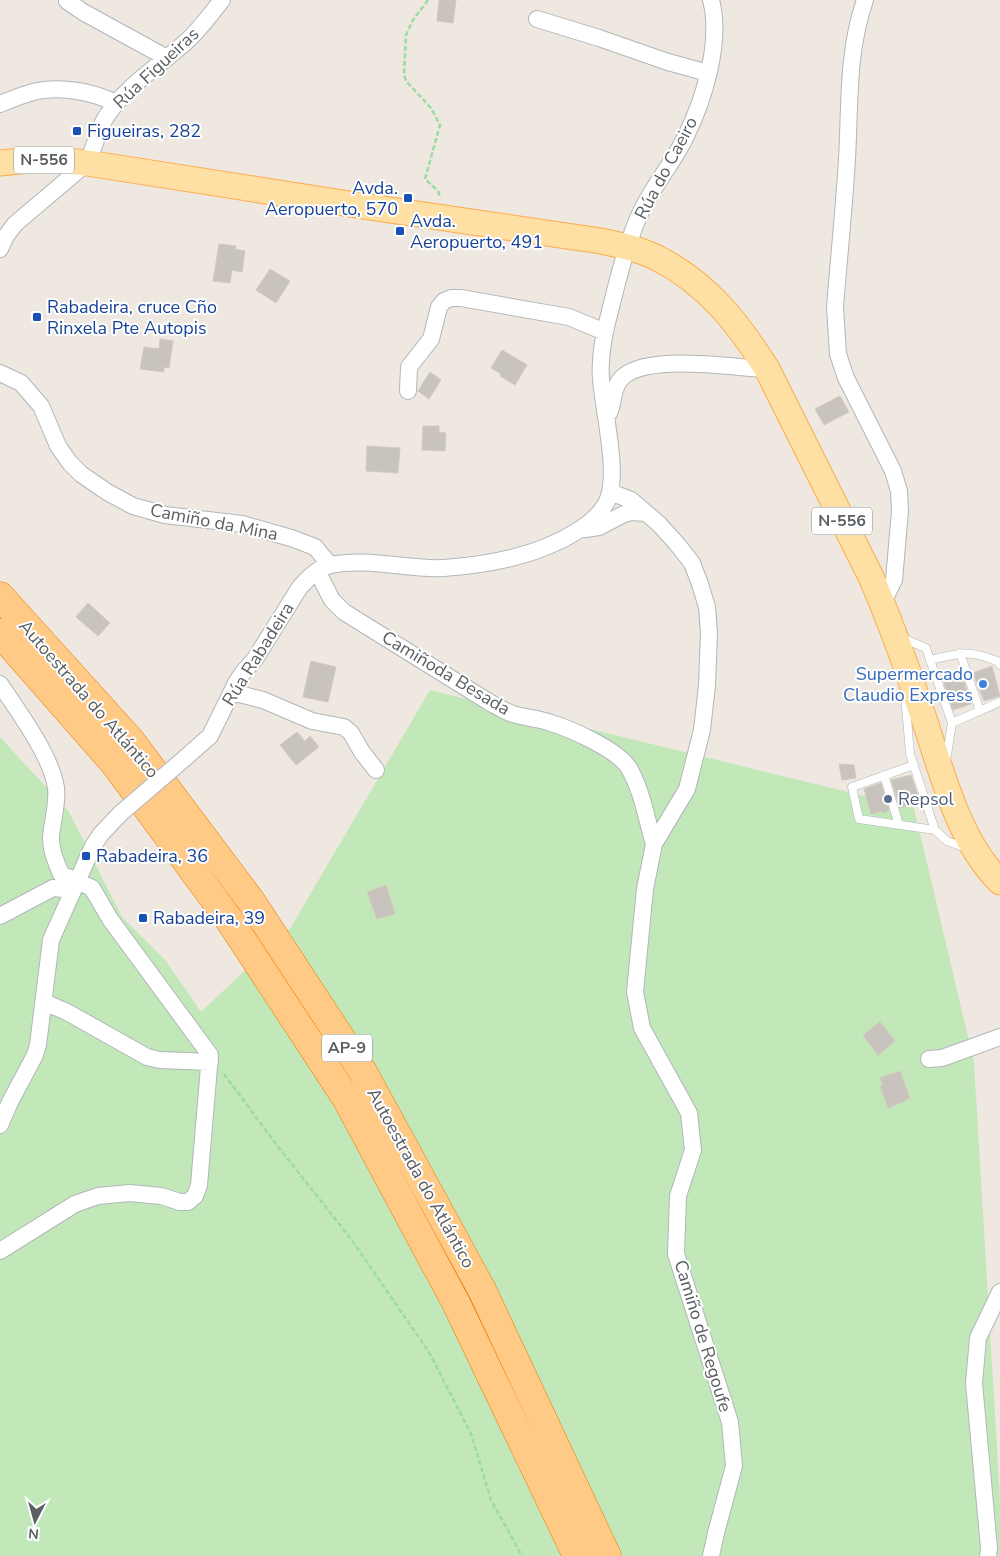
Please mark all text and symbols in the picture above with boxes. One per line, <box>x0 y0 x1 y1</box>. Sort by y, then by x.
street label: Rúa Figueiras <box>108 22 204 114</box>
street label: Rúa do Caeiro <box>629 113 703 223</box>
place label: Figueiras, 282 <box>87 119 201 143</box>
marker: Figueiras, 282 <box>71 125 83 137</box>
road number: N-556 <box>14 146 74 174</box>
place label: Avda. Aeropuerto, 570 <box>265 176 398 221</box>
marker: Avda. Aeropuerto, 570 <box>402 192 414 204</box>
place label: Avda. Aeropuerto, 491 <box>410 209 543 254</box>
marker: Avda. Aeropuerto, 491 <box>394 225 406 237</box>
place label: Rabadeira, cruce Cño Rinxela Pte Autopis <box>47 295 217 340</box>
marker: Rabadeira, cruce Cño Rinxela Pte Autopis <box>31 311 43 323</box>
street label: Camiño da Mina <box>148 498 280 546</box>
road number: N-556 <box>812 508 872 534</box>
street label: Rúa Rabadeira <box>217 598 299 710</box>
street label: Autoestrada do Atlántico <box>14 615 164 783</box>
street label: Camiñoda Besada <box>377 625 515 721</box>
place label: Supermercado Claudio Express <box>843 662 973 707</box>
marker: Supermercado Claudio Express <box>977 678 989 690</box>
place label: Repsol <box>898 787 955 811</box>
marker: Repsol <box>882 793 894 805</box>
place label: Rabadeira, 36 <box>96 844 208 868</box>
marker: Rabadeira, 36 <box>80 850 92 862</box>
place label: Rabadeira, 39 <box>153 906 265 930</box>
marker: Rabadeira, 39 <box>137 912 149 924</box>
road number: AP-9 <box>322 1034 372 1062</box>
street label: Autoestrada do Atlántico <box>361 1084 481 1272</box>
street label: Camiño de Regoufe <box>668 1257 738 1415</box>
north arrow <box>10 1496 60 1546</box>
text: N <box>27 1523 40 1543</box>

